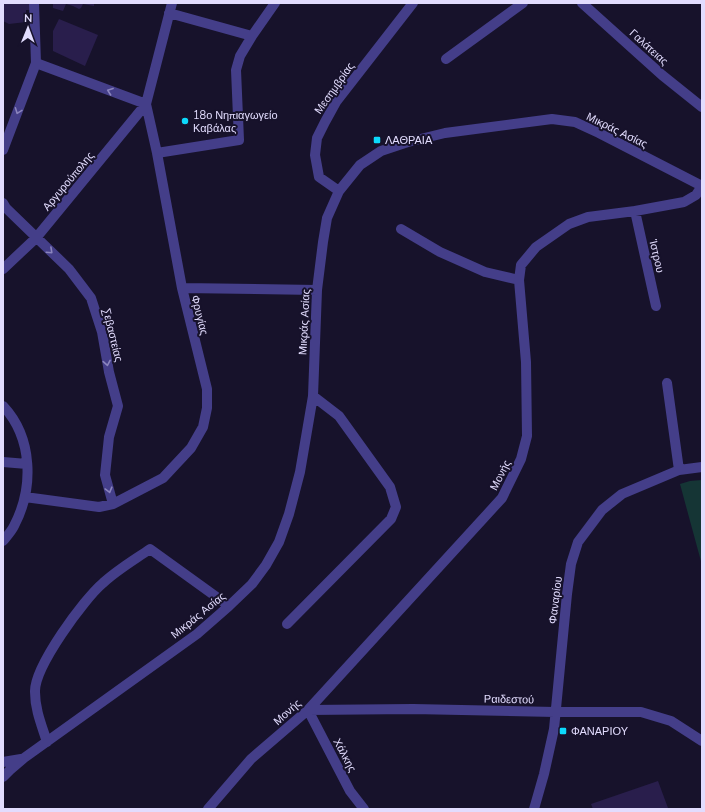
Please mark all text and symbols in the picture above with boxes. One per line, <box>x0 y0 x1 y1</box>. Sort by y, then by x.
north arrow <box>8 8 48 48</box>
text: N <box>24 11 32 26</box>
street label: Γαλάτειας <box>626 26 671 69</box>
street label: Μεσημβρίας <box>311 59 358 117</box>
one-way arrow <box>106 87 113 95</box>
one-way arrow <box>14 108 22 115</box>
place label: 18ο Νηπιαγωγείο Καβάλας <box>193 108 278 136</box>
street label: Μικράς Ασίας <box>584 109 650 152</box>
marker: 18ο Νηπιαγωγείο Καβάλας <box>180 116 190 126</box>
place label: ΛΑΘΡΑΙΑ <box>385 133 433 148</box>
marker: ΛΑΘΡΑΙΑ <box>372 135 382 145</box>
street label: Αργυρούπολης <box>39 149 98 214</box>
street label: Ίστρου <box>645 237 668 274</box>
one-way arrow <box>45 246 53 253</box>
street label: Μικράς Ασίας <box>295 289 314 355</box>
street label: Φρυγίας <box>187 294 212 337</box>
street label: Σεβαστείας <box>99 307 126 363</box>
one-way arrow <box>103 360 111 366</box>
street label: Μονής <box>486 457 514 493</box>
one-way arrow <box>105 486 113 493</box>
street label: Φαναρίου <box>545 575 566 625</box>
street label: Μικράς Ασίας <box>168 589 229 642</box>
street label: Ραιδεστού <box>484 692 534 707</box>
street label: Μονής <box>270 696 304 729</box>
place label: ΦΑΝΑΡΙΟΥ <box>571 724 629 739</box>
marker: ΦΑΝΑΡΙΟΥ <box>558 726 568 736</box>
street label: Χάλκης <box>329 736 360 775</box>

